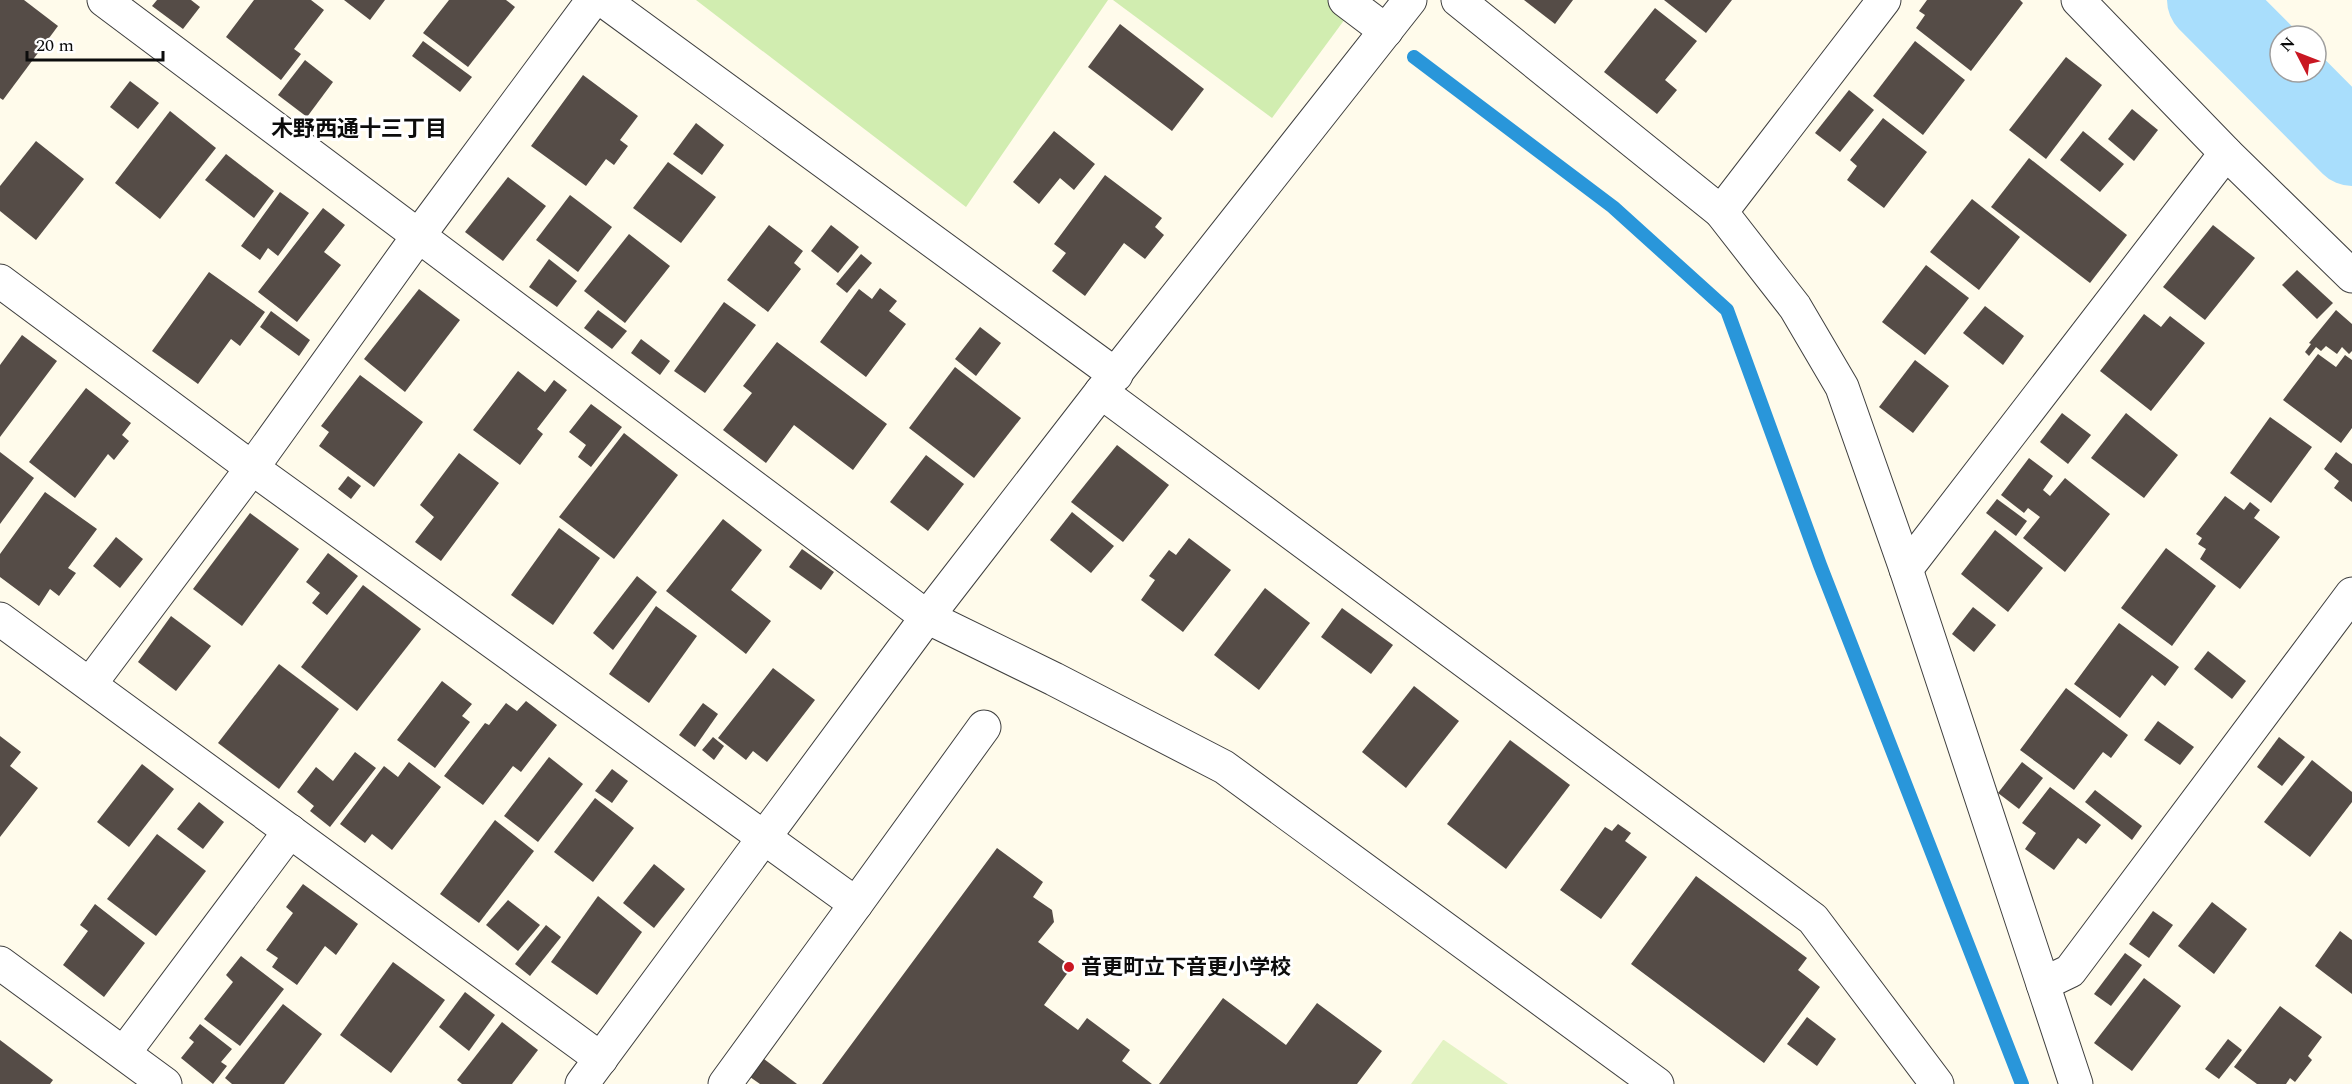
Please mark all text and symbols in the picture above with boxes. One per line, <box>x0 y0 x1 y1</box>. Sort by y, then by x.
scale bar <box>27 24 164 62</box>
north arrow <box>2268 24 2328 84</box>
text: 20 m <box>36 32 74 59</box>
text: N <box>2274 32 2301 58</box>
district label: 木野西通十三丁目 <box>271 113 447 146</box>
place label: 音更町立下音更小学校 <box>1081 952 1291 984</box>
marker: 音更町立下音更小学校 <box>1062 960 1076 974</box>

